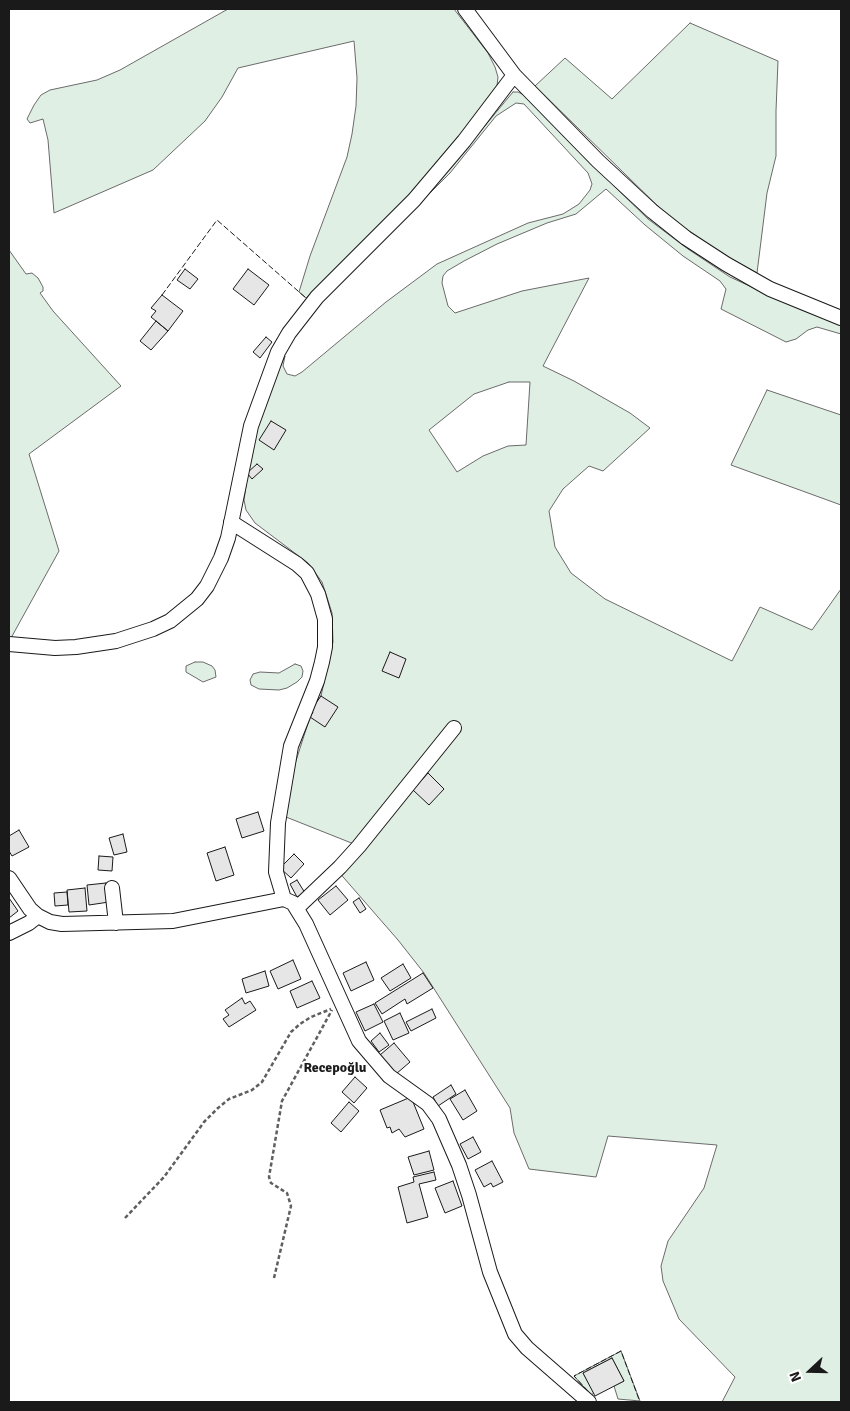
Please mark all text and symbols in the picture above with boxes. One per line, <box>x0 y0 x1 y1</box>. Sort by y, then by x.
district label: Recepoğlu <box>303 1060 367 1076</box>
north arrow <box>785 1346 835 1396</box>
text: N <box>786 1369 805 1384</box>

